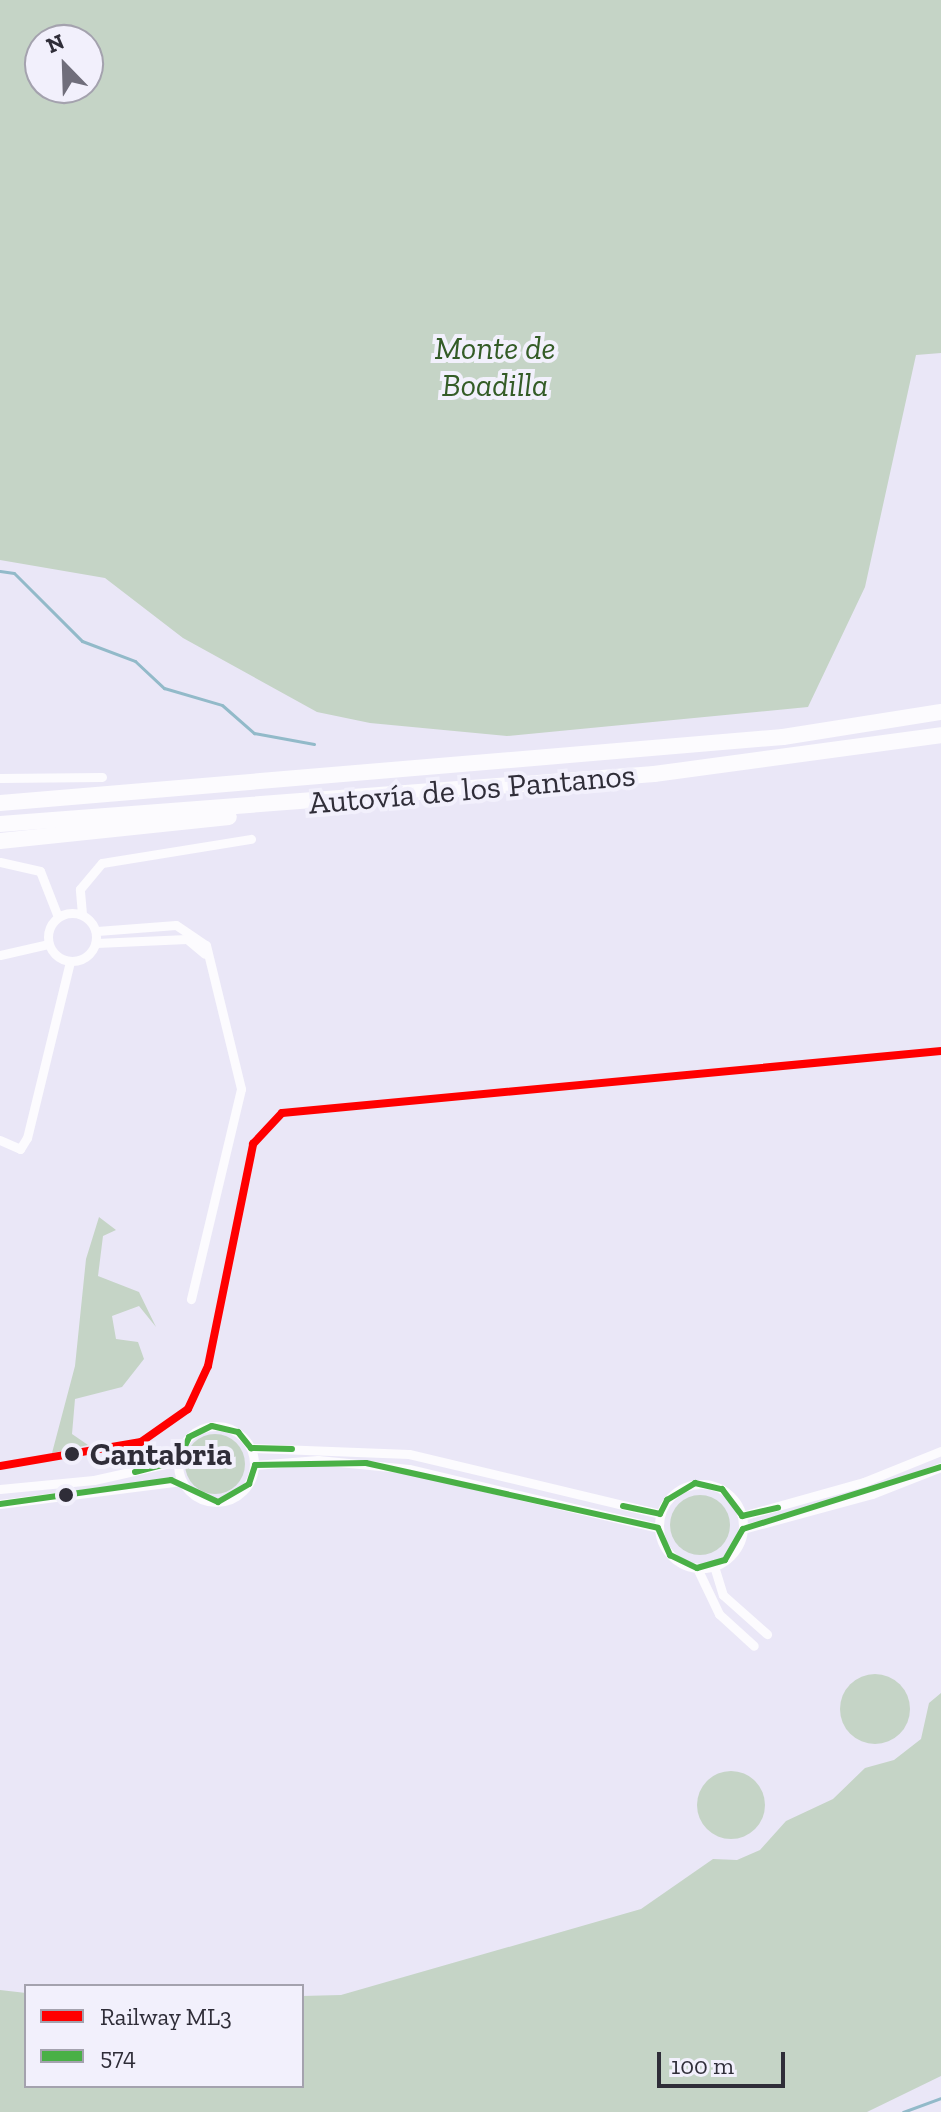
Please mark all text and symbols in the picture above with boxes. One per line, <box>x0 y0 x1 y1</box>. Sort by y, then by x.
north arrow <box>24 24 104 104</box>
text: N <box>42 28 68 59</box>
park label: Monte de Boadilla <box>434 330 556 405</box>
street label: Autovía de los Pantanos <box>307 756 637 822</box>
place label: Cantabria <box>90 1435 232 1473</box>
marker: Cantabria <box>61 1443 83 1465</box>
unlabelled marker <box>58 1487 74 1503</box>
legend <box>24 1984 304 2088</box>
text: Railway ML3 <box>100 2002 232 2031</box>
scale bar <box>661 2036 789 2086</box>
text: 574 <box>100 2042 136 2071</box>
text: 100 m <box>671 2051 734 2080</box>

